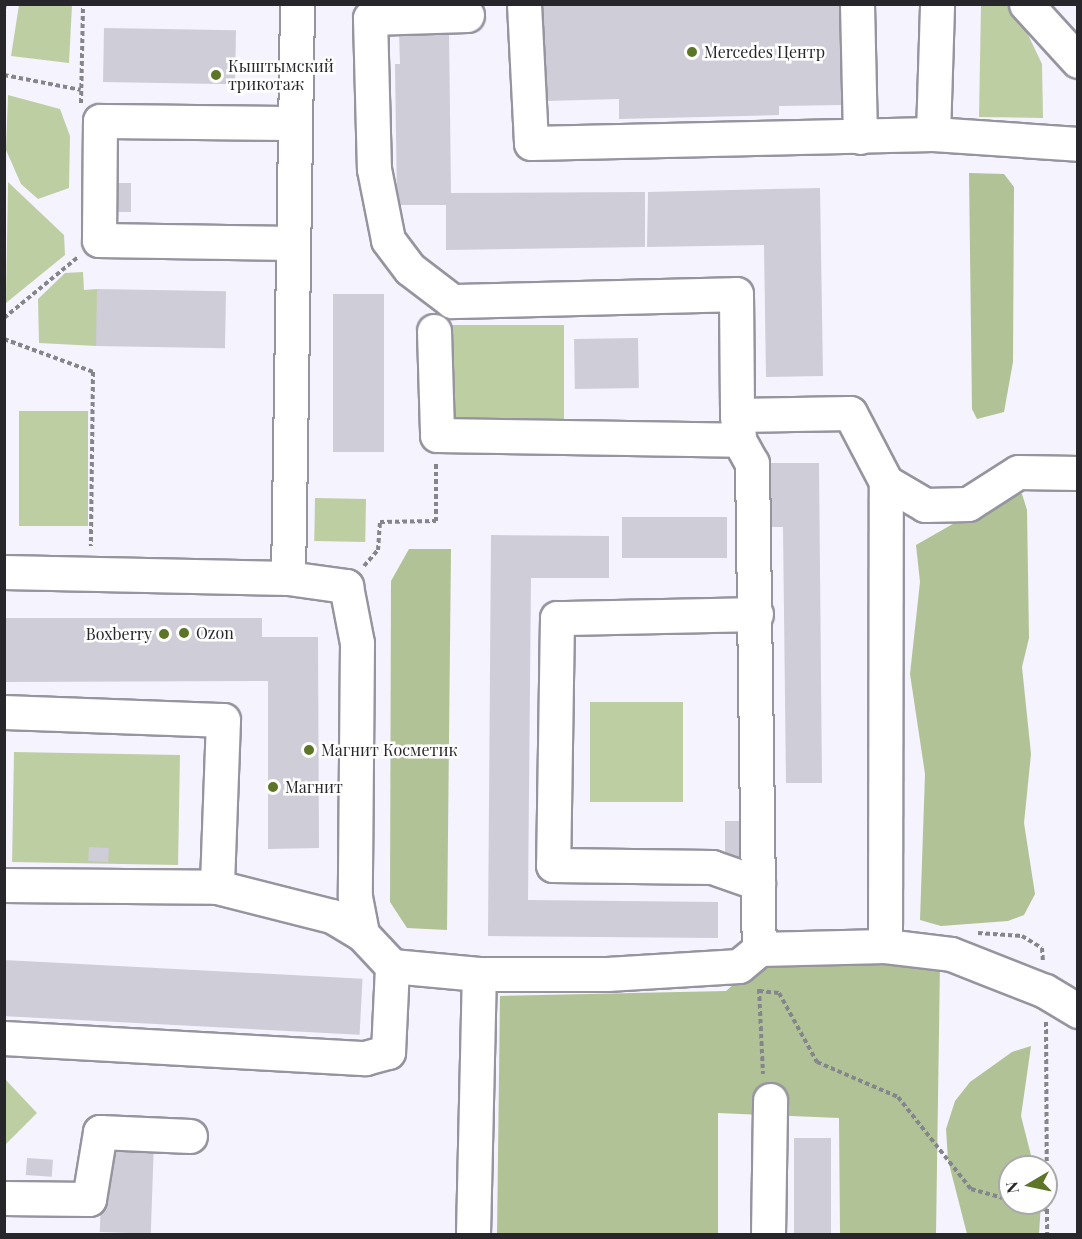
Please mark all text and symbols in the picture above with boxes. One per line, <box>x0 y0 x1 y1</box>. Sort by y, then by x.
place label: Mercedes Центр <box>704 42 825 62</box>
marker: Mercedes Центр <box>685 45 699 59</box>
place label: Кыштымский трикотаж <box>228 56 334 94</box>
marker: Кыштымский трикотаж <box>209 68 223 82</box>
place label: Ozon <box>196 623 234 643</box>
place label: Boxberry <box>86 624 152 644</box>
marker: Ozon <box>177 626 191 640</box>
marker: Boxberry <box>157 627 171 641</box>
place label: Магнит Косметик <box>321 740 458 760</box>
marker: Магнит Косметик <box>302 743 316 757</box>
place label: Магнит <box>285 777 343 797</box>
marker: Магнит <box>266 780 280 794</box>
north arrow <box>998 1155 1058 1215</box>
text: N <box>1000 1180 1023 1195</box>

